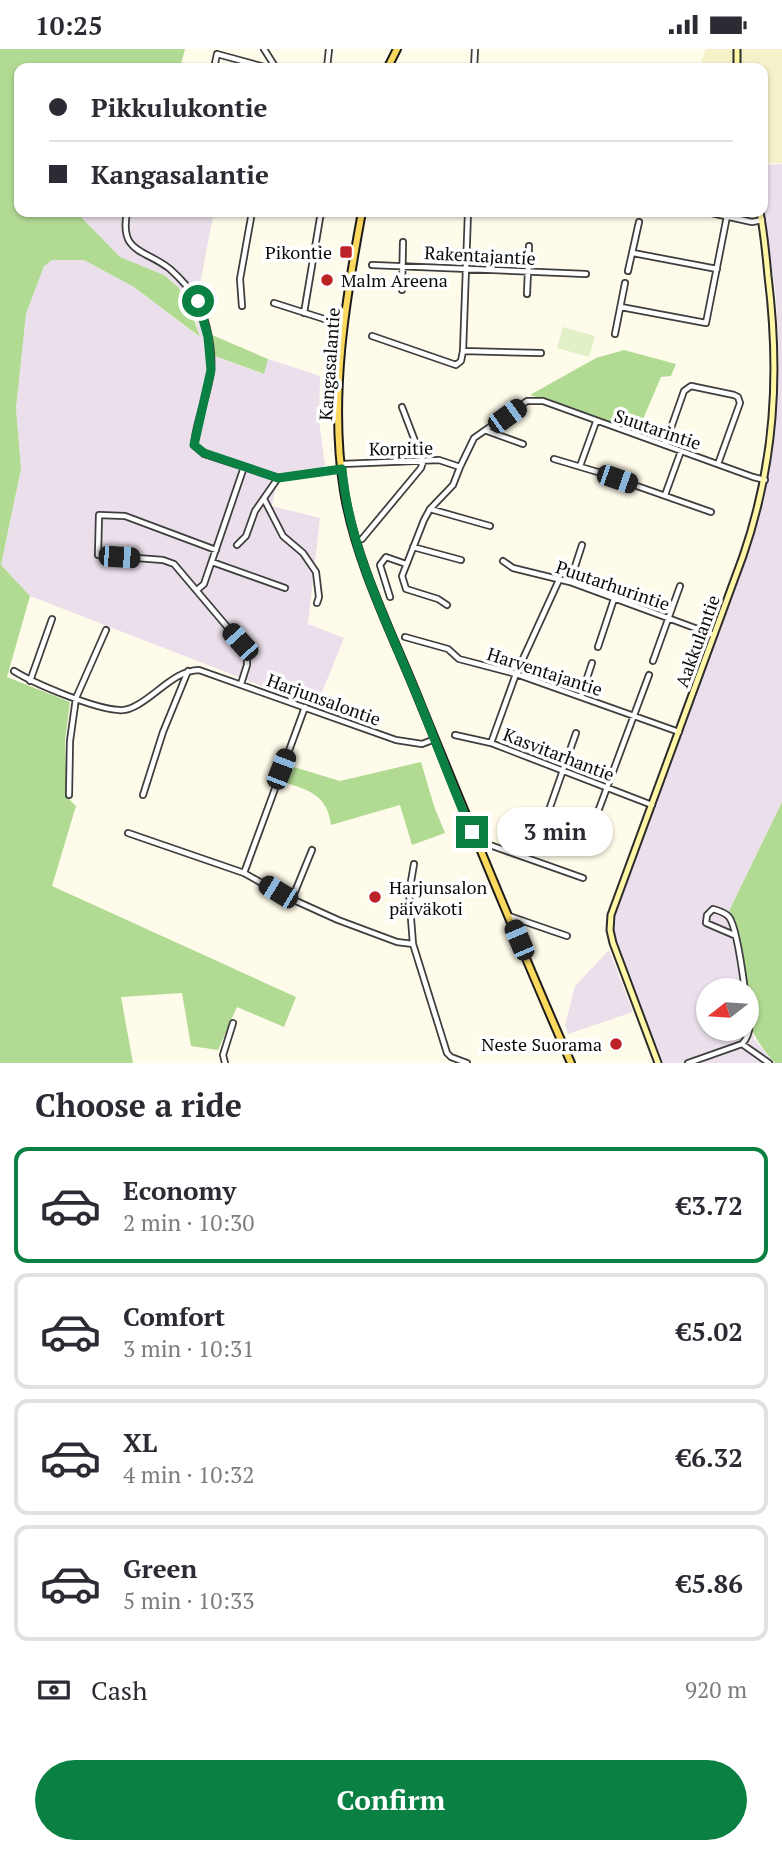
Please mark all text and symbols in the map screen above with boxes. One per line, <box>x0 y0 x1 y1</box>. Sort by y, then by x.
text: 10:25 <box>35 8 103 42</box>
text: Pikkulukontie <box>91 90 268 124</box>
text: Kangasalantie <box>91 157 269 191</box>
place label: Pikontie <box>265 240 332 264</box>
street label: Rakentajantie <box>424 240 536 270</box>
marker: Pikontie <box>338 244 354 260</box>
place label: Malm Areena <box>341 268 448 292</box>
marker: Malm Areena <box>319 272 335 288</box>
route start <box>182 285 214 317</box>
street label: Kangasalantie <box>313 307 345 421</box>
car <box>484 395 531 437</box>
street label: Suutarintie <box>611 403 705 455</box>
street label: Korpitie <box>369 435 433 461</box>
car <box>594 462 641 496</box>
car <box>98 545 141 569</box>
street label: Puutarhurintie <box>553 554 673 616</box>
street label: Aakkulantie <box>669 591 725 691</box>
car <box>219 619 262 665</box>
street label: Harventajantie <box>484 641 606 701</box>
street label: Harjunsalontie <box>264 667 384 731</box>
street label: Kasvitarhantie <box>500 722 618 786</box>
car <box>264 746 299 792</box>
callout: 3 min <box>496 807 612 857</box>
route end <box>456 816 488 848</box>
text: 3 min <box>524 816 586 847</box>
car <box>255 872 302 912</box>
place label: Harjunsalon päiväkoti <box>389 875 488 920</box>
marker: Harjunsalon päiväkoti <box>367 889 383 905</box>
car <box>502 917 537 963</box>
north arrow <box>696 978 760 1041</box>
map controls <box>696 978 759 1041</box>
place label: Neste Suorama <box>481 1032 602 1056</box>
marker: Neste Suorama <box>608 1036 624 1052</box>
text: Choose a ride <box>35 1084 242 1126</box>
text: Economy <box>123 1173 236 1207</box>
icon: car <box>39 1174 102 1237</box>
text: €3.72 <box>677 1188 743 1222</box>
text: 2 min · 10:30 <box>123 1207 255 1238</box>
text: Comfort <box>123 1299 225 1333</box>
icon: car <box>39 1300 102 1363</box>
text: €5.02 <box>677 1314 743 1348</box>
text: 3 min · 10:31 <box>123 1333 255 1364</box>
text: XL <box>123 1425 157 1459</box>
icon: car <box>39 1426 102 1489</box>
text: €6.32 <box>677 1440 743 1474</box>
text: 4 min · 10:32 <box>123 1459 255 1490</box>
text: Green <box>123 1551 197 1585</box>
icon: car <box>39 1552 102 1615</box>
text: €5.86 <box>677 1566 743 1600</box>
text: 5 min · 10:33 <box>123 1585 255 1616</box>
icon: cash <box>35 1671 73 1709</box>
text: Cash <box>91 1673 147 1707</box>
text: 920 m <box>685 1674 747 1705</box>
button: Confirm <box>35 1760 747 1840</box>

